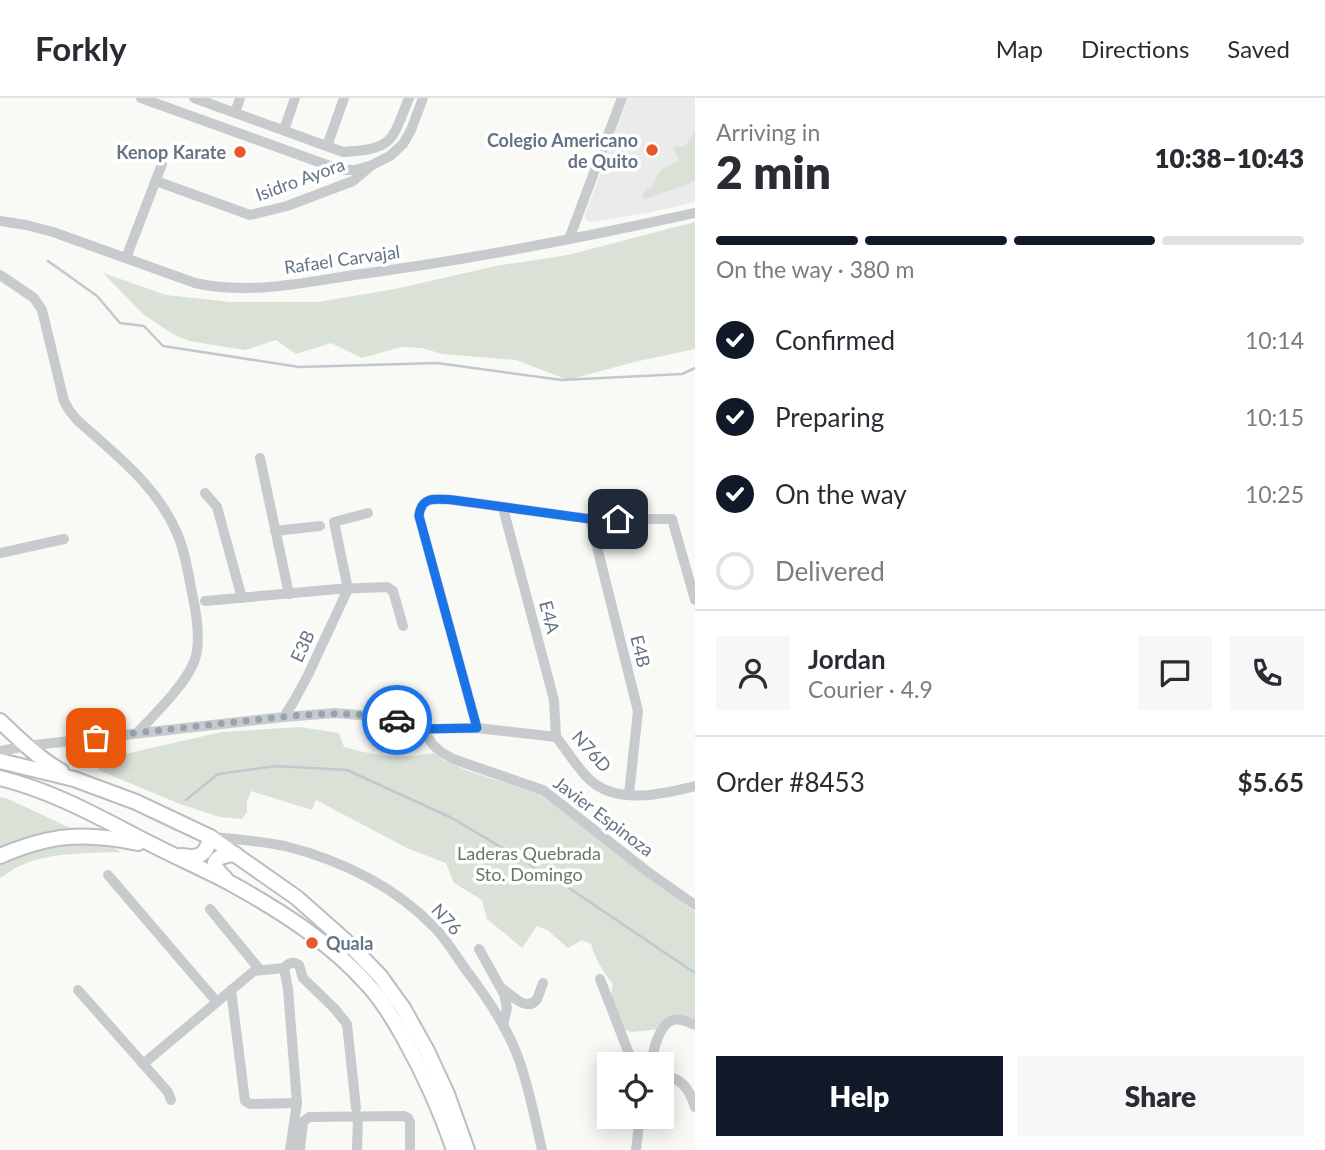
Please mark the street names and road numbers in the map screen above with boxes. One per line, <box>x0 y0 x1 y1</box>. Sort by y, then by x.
street label: Isidro Ayora <box>252 153 348 205</box>
street label: Rafael Carvajal <box>283 240 401 278</box>
street label: E4A <box>535 598 565 637</box>
street label: E3B <box>285 627 319 665</box>
street label: E4B <box>626 633 656 669</box>
street label: N76D <box>568 726 616 776</box>
street label: Javier Espinoza <box>550 771 658 861</box>
street label: N76 <box>427 899 467 939</box>

